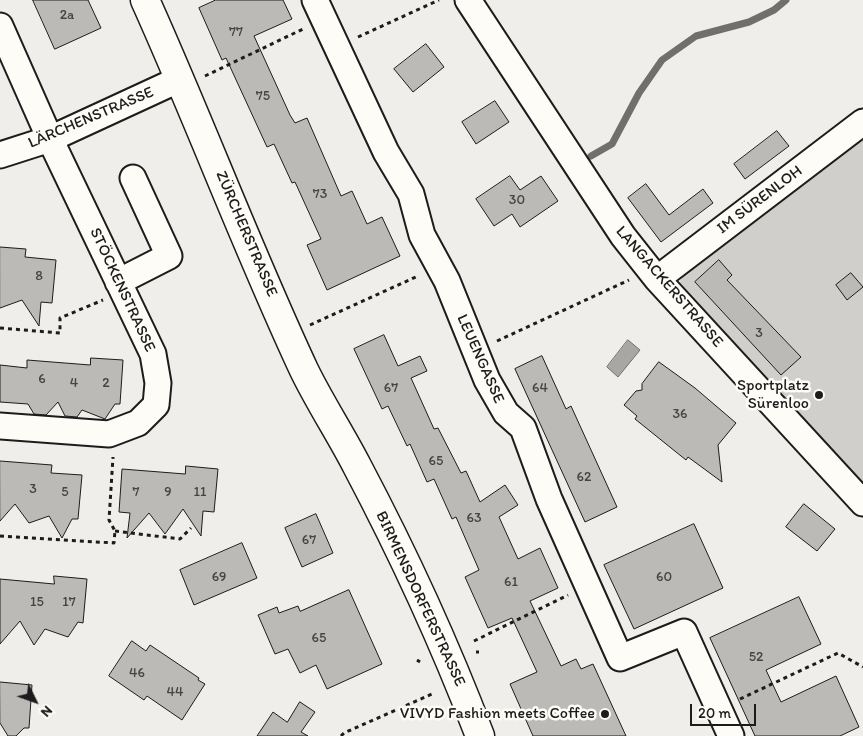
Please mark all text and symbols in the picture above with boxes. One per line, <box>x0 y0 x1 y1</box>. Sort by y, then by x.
house number: 2a <box>60 7 74 23</box>
house number: 77 <box>229 24 243 40</box>
street label: LÄRCHENSTRASSE <box>25 83 157 153</box>
house number: 75 <box>256 88 270 104</box>
street label: IM SÜRENLOH <box>713 162 807 238</box>
street label: ZÜRCHERSTRASSE <box>211 168 281 300</box>
house number: 73 <box>313 186 327 202</box>
house number: 30 <box>509 192 525 208</box>
street label: LANGACKERSTRASSE <box>611 222 727 352</box>
street label: STÖCKENSTRASSE <box>85 225 159 355</box>
house number: 8 <box>35 268 43 284</box>
street label: LEUENGASSE <box>452 312 508 406</box>
house number: 3 <box>755 325 763 341</box>
house number: 6 <box>38 371 46 387</box>
house number: 4 <box>70 375 78 391</box>
house number: 2 <box>102 375 110 391</box>
place label: Sportplatz Sürenloo <box>737 376 809 414</box>
house number: 67 <box>384 380 398 396</box>
house number: 64 <box>532 380 548 396</box>
marker: Sportplatz Sürenloo <box>813 389 825 401</box>
house number: 36 <box>672 406 688 422</box>
house number: 65 <box>429 453 443 469</box>
house number: 62 <box>577 469 591 485</box>
house number: 3 <box>29 481 37 497</box>
house number: 5 <box>61 484 69 500</box>
house number: 7 <box>133 484 139 500</box>
house number: 9 <box>164 484 172 500</box>
house number: 11 <box>194 484 206 500</box>
street label: BIRMENSDORFERSTRASSE <box>371 508 469 690</box>
house number: 63 <box>466 510 482 526</box>
house number: 67 <box>302 532 316 548</box>
house number: 69 <box>212 569 226 585</box>
house number: 60 <box>656 569 672 585</box>
house number: 61 <box>504 574 518 590</box>
house number: 15 <box>30 594 44 610</box>
house number: 17 <box>62 594 76 610</box>
house number: 65 <box>312 630 326 646</box>
house number: 52 <box>749 649 763 665</box>
house number: 46 <box>129 665 145 681</box>
north arrow <box>10 676 60 726</box>
house number: 44 <box>167 684 183 700</box>
scale bar <box>693 694 759 726</box>
text: N <box>37 702 56 721</box>
place label: VIVYD Fashion meets Coffee <box>400 704 595 724</box>
text: 20 m <box>698 704 731 722</box>
marker: VIVYD Fashion meets Coffee <box>599 708 611 720</box>

